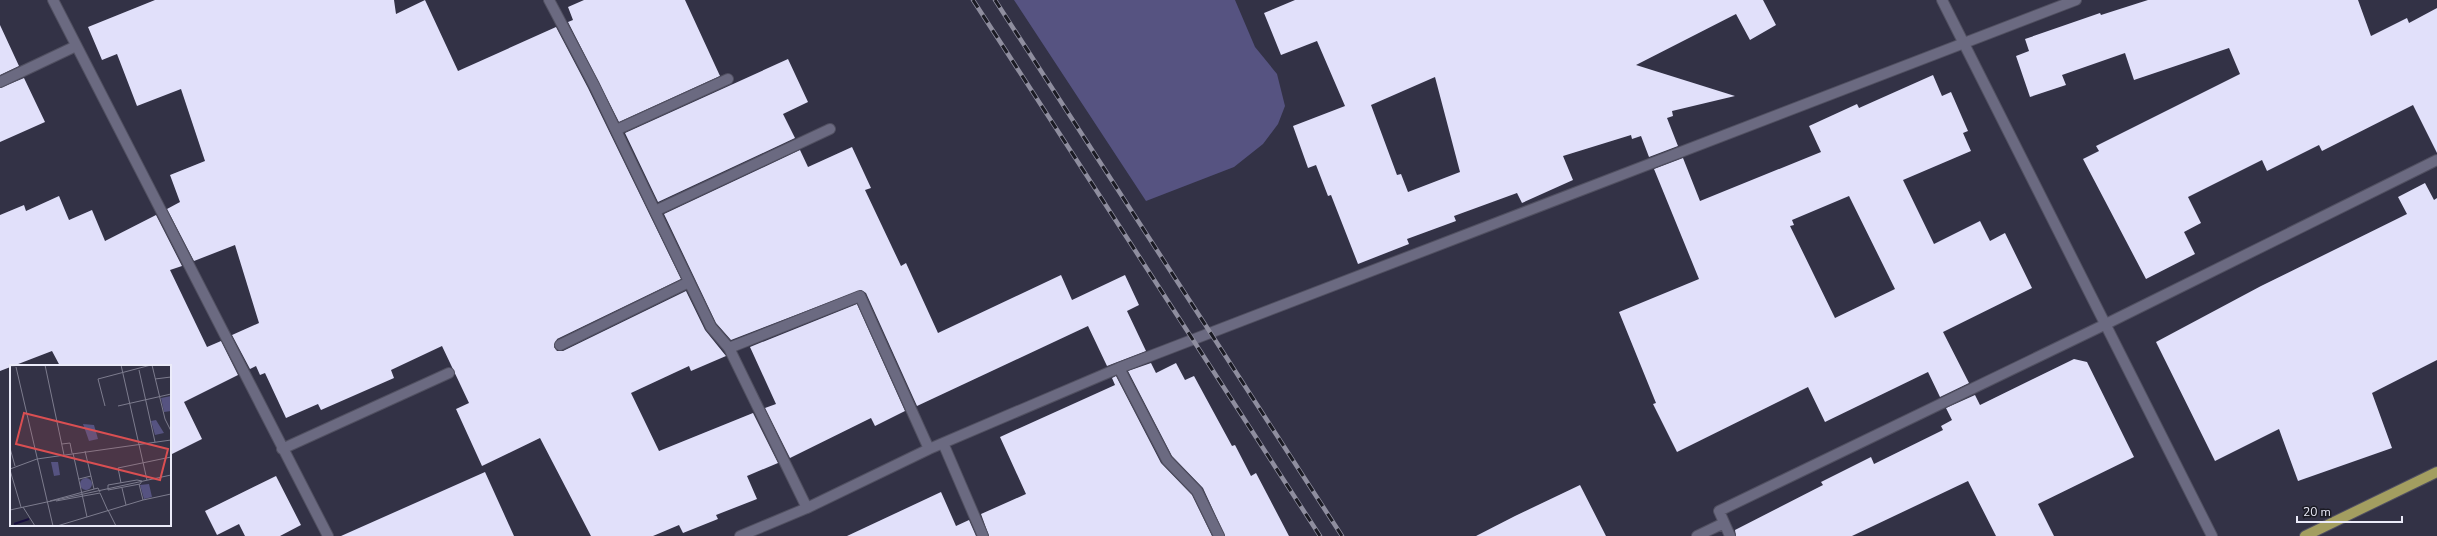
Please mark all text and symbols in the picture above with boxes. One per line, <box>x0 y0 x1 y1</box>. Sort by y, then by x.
inset map <box>10 365 171 526</box>
scale bar <box>2297 498 2402 524</box>
text: 20 m <box>2303 504 2331 520</box>

